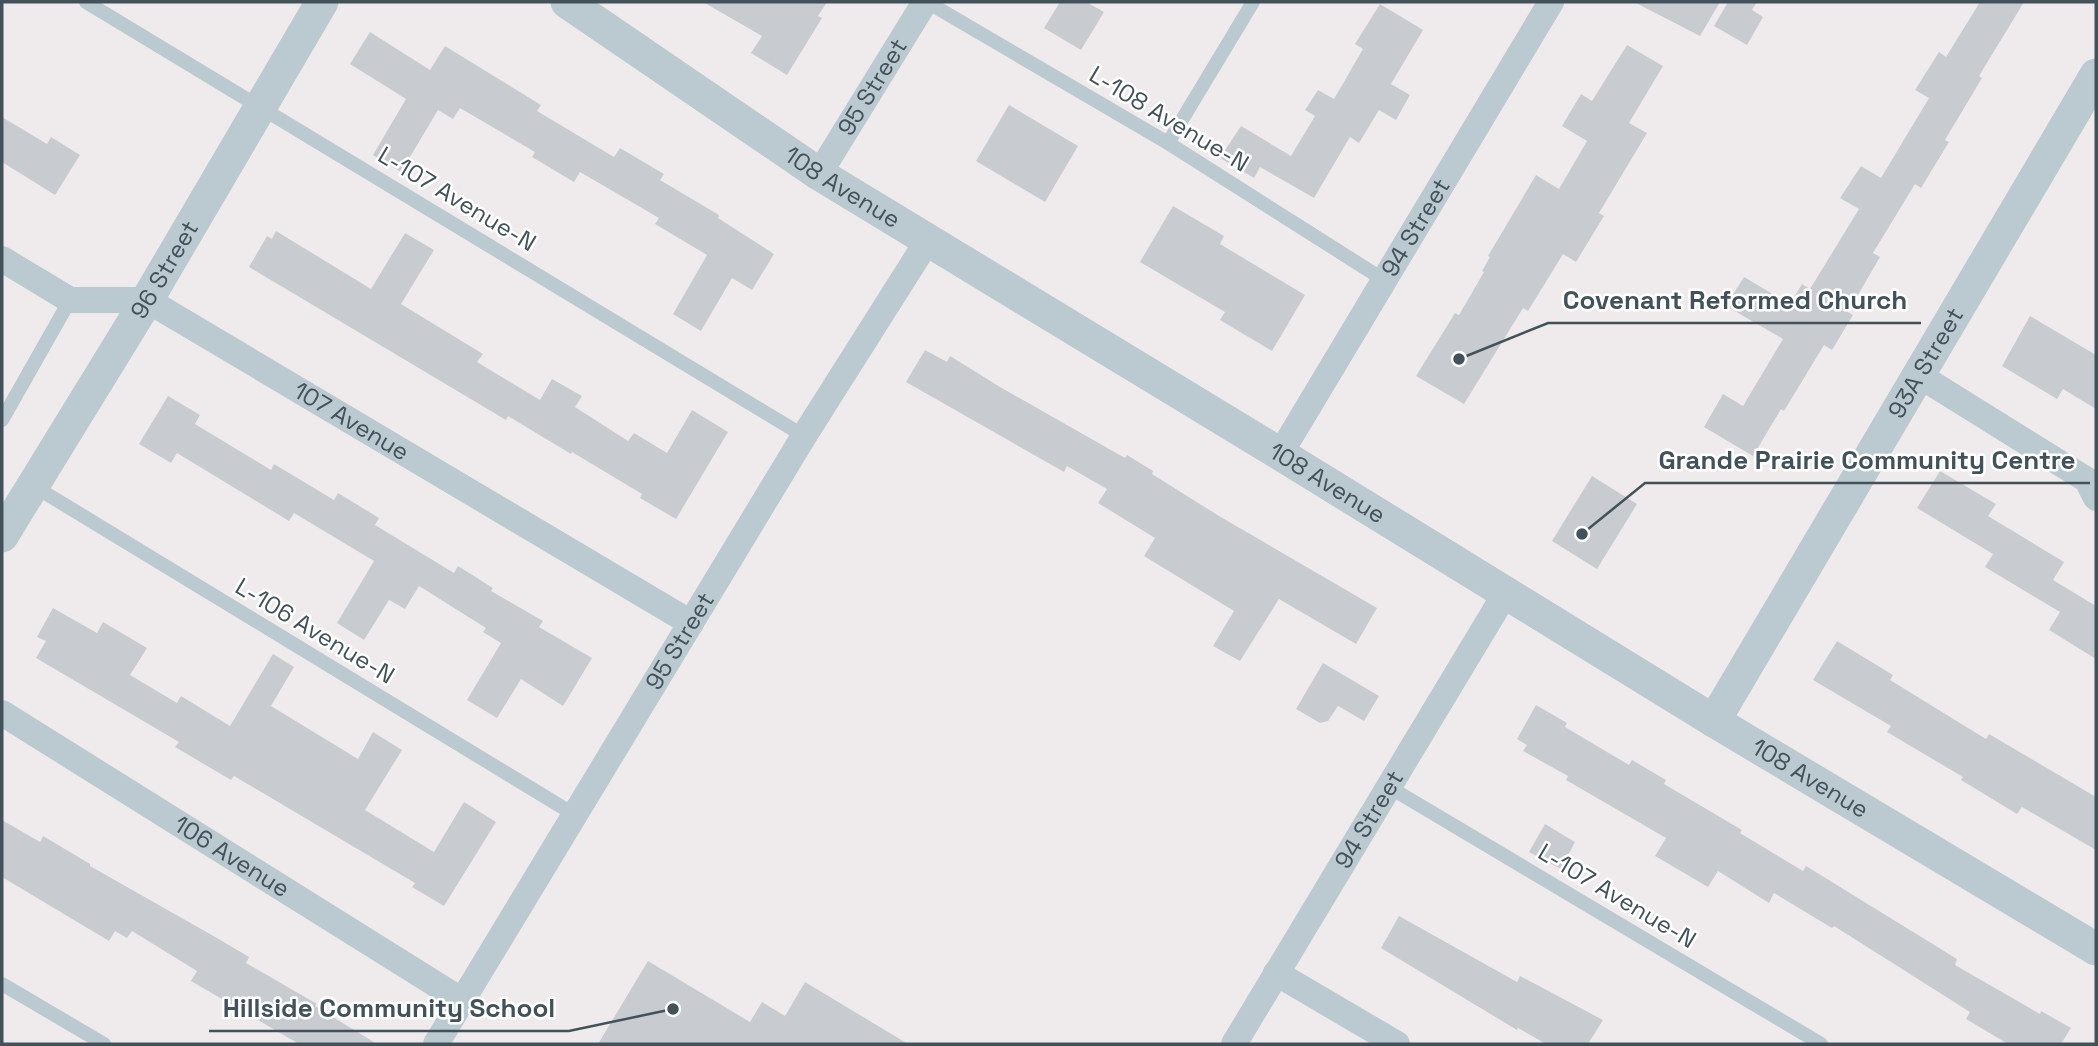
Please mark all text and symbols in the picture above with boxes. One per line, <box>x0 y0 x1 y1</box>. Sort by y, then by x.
street label: 95 Street <box>830 33 914 141</box>
street label: L-108 Avenue-N <box>1084 59 1255 178</box>
street label: L-107 Avenue-N <box>373 139 542 258</box>
street label: 108 Avenue <box>779 139 906 235</box>
street label: 94 Street <box>1374 172 1457 282</box>
street label: 96 Street <box>123 215 205 324</box>
callout: Covenant Reformed Church <box>1548 276 1921 323</box>
text: Covenant Reformed Church <box>1563 283 1907 317</box>
street label: 93A Street <box>1881 302 1970 424</box>
street label: 107 Avenue <box>288 375 415 467</box>
street label: 108 Avenue <box>1264 435 1391 530</box>
callout: Grande Prairie Community Centre <box>1645 436 2090 483</box>
text: Grande Prairie Community Centre <box>1658 443 2076 477</box>
street label: L-106 Avenue-N <box>230 571 401 690</box>
street label: 95 Street <box>638 586 721 695</box>
street label: 108 Avenue <box>1746 731 1875 825</box>
street label: 94 Street <box>1327 765 1410 874</box>
street label: 106 Avenue <box>168 808 296 904</box>
street label: L-107 Avenue-N <box>1533 836 1702 955</box>
callout: Hillside Community School <box>209 984 569 1031</box>
text: Hillside Community School <box>223 991 555 1025</box>

